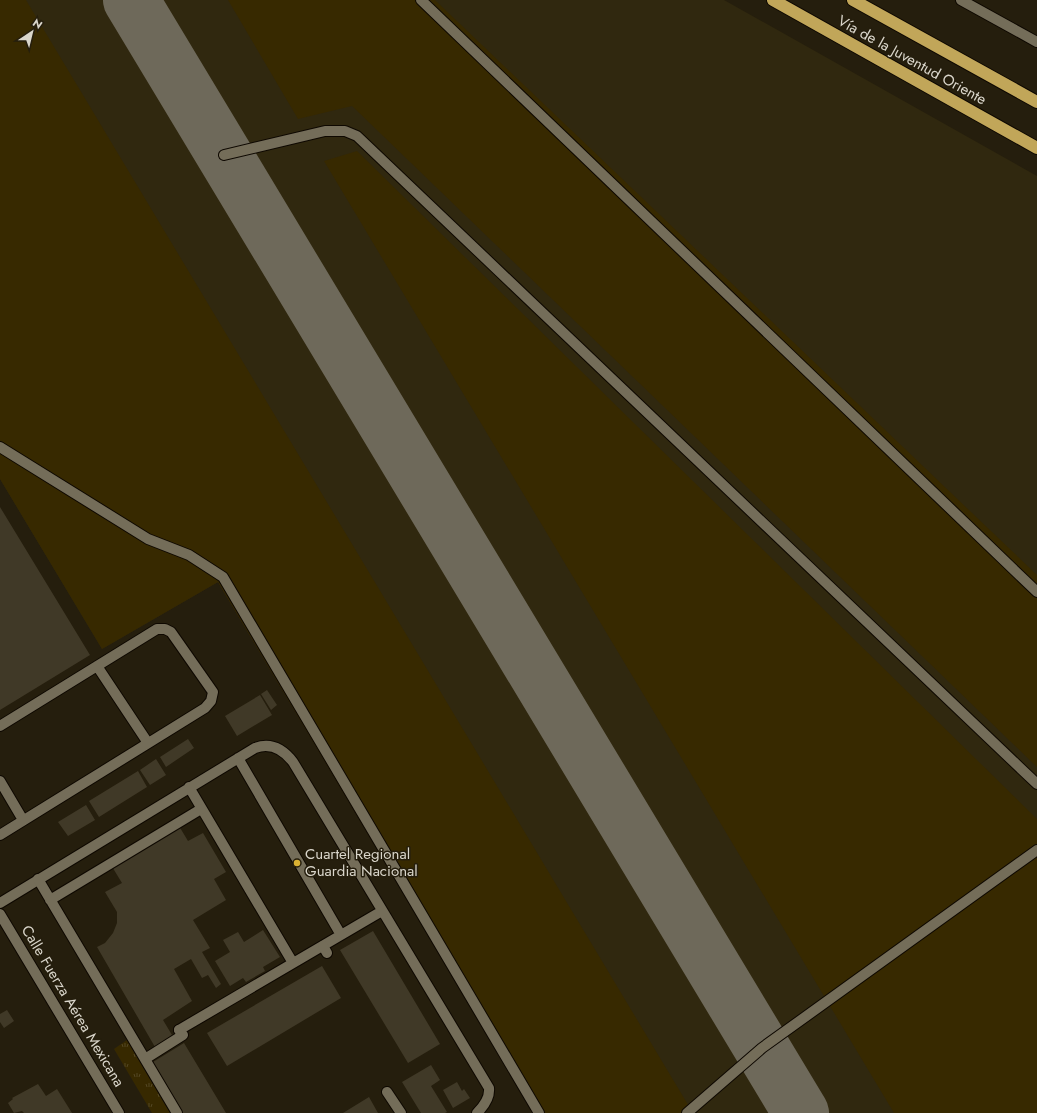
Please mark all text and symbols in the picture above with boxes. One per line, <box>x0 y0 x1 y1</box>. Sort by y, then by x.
street label: Vía de la Juventud Oriente <box>834 10 991 110</box>
north arrow <box>12 12 52 52</box>
text: N <box>30 15 46 33</box>
place label: Cuartel Regional Guardia Nacional <box>305 843 418 882</box>
marker: Cuartel Regional Guardia Nacional <box>292 858 302 868</box>
street label: Calle Fuerza Aérea Mexicana <box>16 921 130 1091</box>

